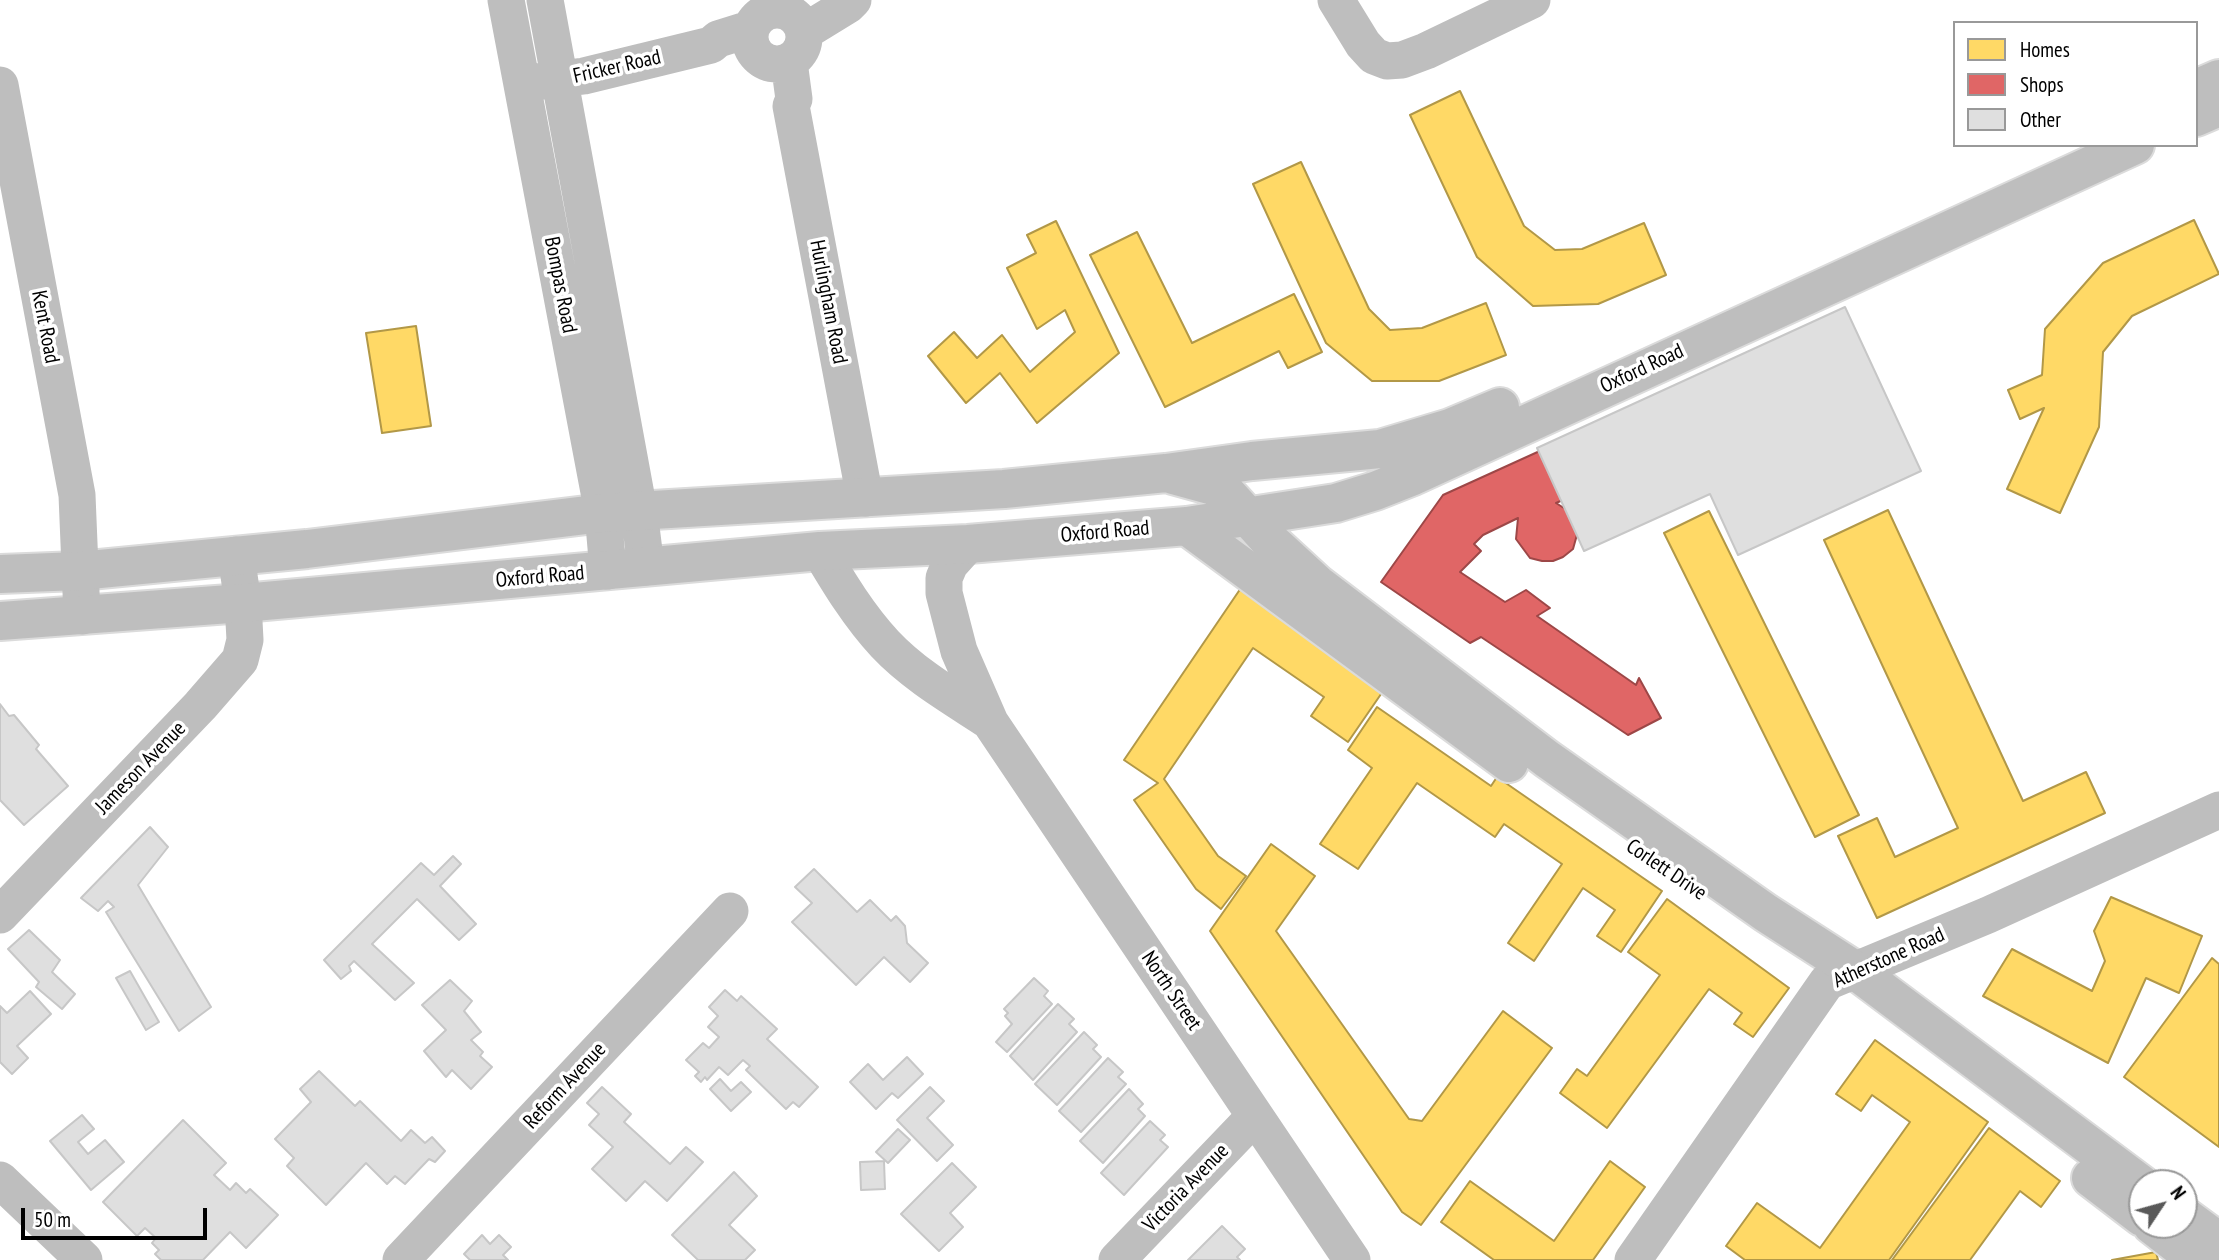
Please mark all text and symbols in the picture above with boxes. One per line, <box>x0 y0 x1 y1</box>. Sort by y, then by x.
legend <box>1953 21 2198 147</box>
text: Homes <box>2020 36 2070 63</box>
street label: Fricker Road <box>571 45 663 89</box>
text: Shops <box>2020 71 2064 98</box>
text: Other <box>2020 106 2061 133</box>
street label: Bompas Road <box>538 235 582 335</box>
street label: Hurlingham Road <box>804 238 852 366</box>
street label: Kent Road <box>26 289 64 365</box>
street label: Oxford Road <box>1596 339 1688 399</box>
street label: Oxford Road <box>1060 516 1150 548</box>
street label: Oxford Road <box>495 561 585 593</box>
street label: Jameson Avenue <box>91 717 191 819</box>
street label: Corlett Drive <box>1621 834 1711 906</box>
street label: Atherstone Road <box>1830 922 1948 994</box>
street label: North Street <box>1136 947 1206 1035</box>
street label: Reform Avenue <box>519 1037 611 1135</box>
street label: Victoria Avenue <box>1138 1139 1234 1237</box>
north arrow <box>2128 1169 2198 1239</box>
text: N <box>2166 1182 2191 1204</box>
scale bar <box>24 1194 210 1238</box>
text: 50 m <box>34 1206 71 1233</box>

